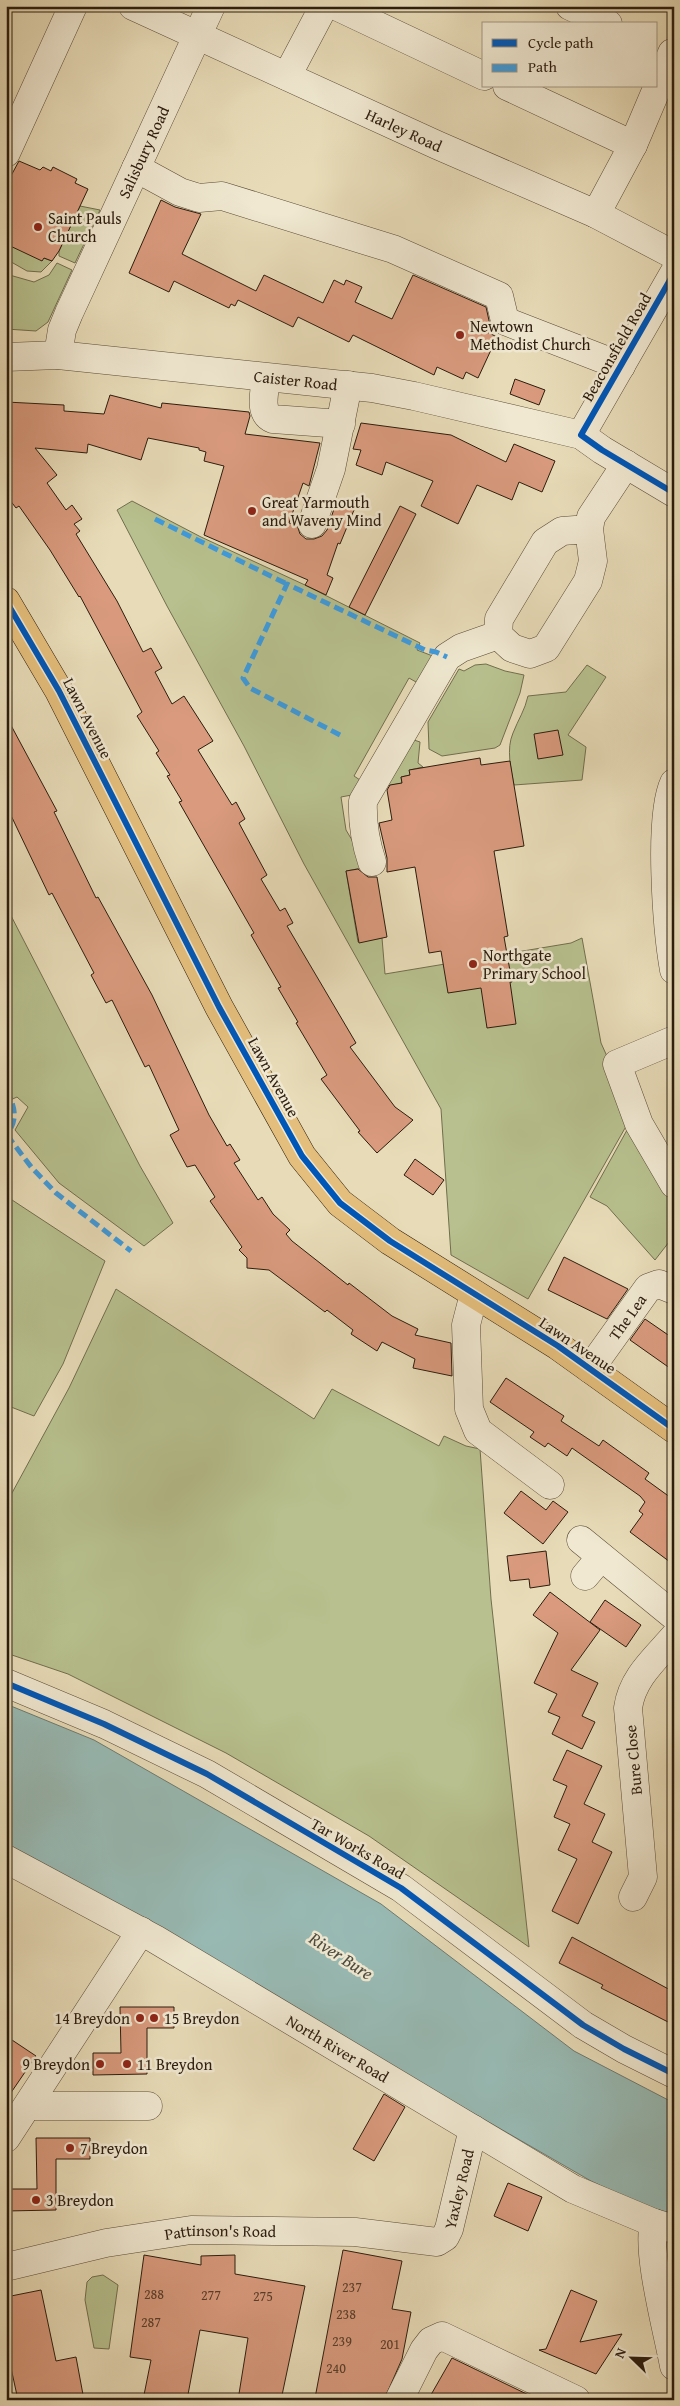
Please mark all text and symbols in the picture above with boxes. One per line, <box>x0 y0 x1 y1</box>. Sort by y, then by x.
legend <box>482 22 658 88</box>
text: Cycle path <box>528 32 594 53</box>
text: Path <box>528 56 557 77</box>
street label: Salisbury Road <box>112 102 175 202</box>
street label: Harley Road <box>362 102 446 158</box>
place label: Saint Pauls Church <box>48 206 122 248</box>
marker: Saint Pauls Church <box>32 221 44 233</box>
street label: Beaconsfield Road <box>575 288 657 406</box>
place label: Newtown Methodist Church <box>470 314 591 356</box>
marker: Newtown Methodist Church <box>454 329 466 341</box>
street label: Caister Road <box>253 364 339 396</box>
place label: Great Yarmouth and Waveny Mind <box>262 490 382 532</box>
marker: Great Yarmouth and Waveny Mind <box>246 505 258 517</box>
street label: Lawn Avenue <box>57 673 119 763</box>
place label: Northgate Primary School <box>483 943 586 985</box>
marker: Northgate Primary School <box>467 958 479 970</box>
street label: Lawn Avenue <box>242 1033 306 1121</box>
street label: The Lea <box>602 1289 652 1345</box>
street label: Lawn Avenue <box>535 1310 621 1380</box>
street label: Bure Close <box>618 1724 648 1796</box>
street label: Tar Works Road <box>306 1811 410 1885</box>
water label: River Bure <box>303 1924 379 1986</box>
place label: 14 Breydon <box>54 2006 130 2030</box>
place label: 15 Breydon <box>164 2006 240 2030</box>
street label: North River Road <box>282 2008 394 2089</box>
marker: 14 Breydon <box>134 2012 146 2024</box>
marker: 15 Breydon <box>148 2012 160 2024</box>
place label: 9 Breydon <box>22 2052 90 2076</box>
place label: 11 Breydon <box>137 2052 213 2076</box>
marker: 9 Breydon <box>94 2058 106 2070</box>
marker: 11 Breydon <box>121 2058 133 2070</box>
place label: 7 Breydon <box>80 2136 148 2160</box>
marker: 7 Breydon <box>64 2142 76 2154</box>
street label: Yaxley Road <box>437 2146 480 2231</box>
place label: 3 Breydon <box>46 2188 114 2212</box>
marker: 3 Breydon <box>30 2194 42 2206</box>
street label: Pattinson's Road <box>163 2218 277 2246</box>
house number: 237 <box>342 2277 362 2297</box>
house number: 288 <box>144 2284 164 2304</box>
house number: 277 <box>201 2285 221 2305</box>
house number: 275 <box>253 2286 273 2306</box>
house number: 238 <box>336 2304 356 2324</box>
house number: 287 <box>141 2312 161 2332</box>
house number: 239 <box>332 2331 352 2351</box>
house number: 201 <box>380 2334 400 2354</box>
north arrow <box>608 2334 658 2384</box>
text: N <box>609 2344 631 2361</box>
house number: 240 <box>326 2358 346 2378</box>

